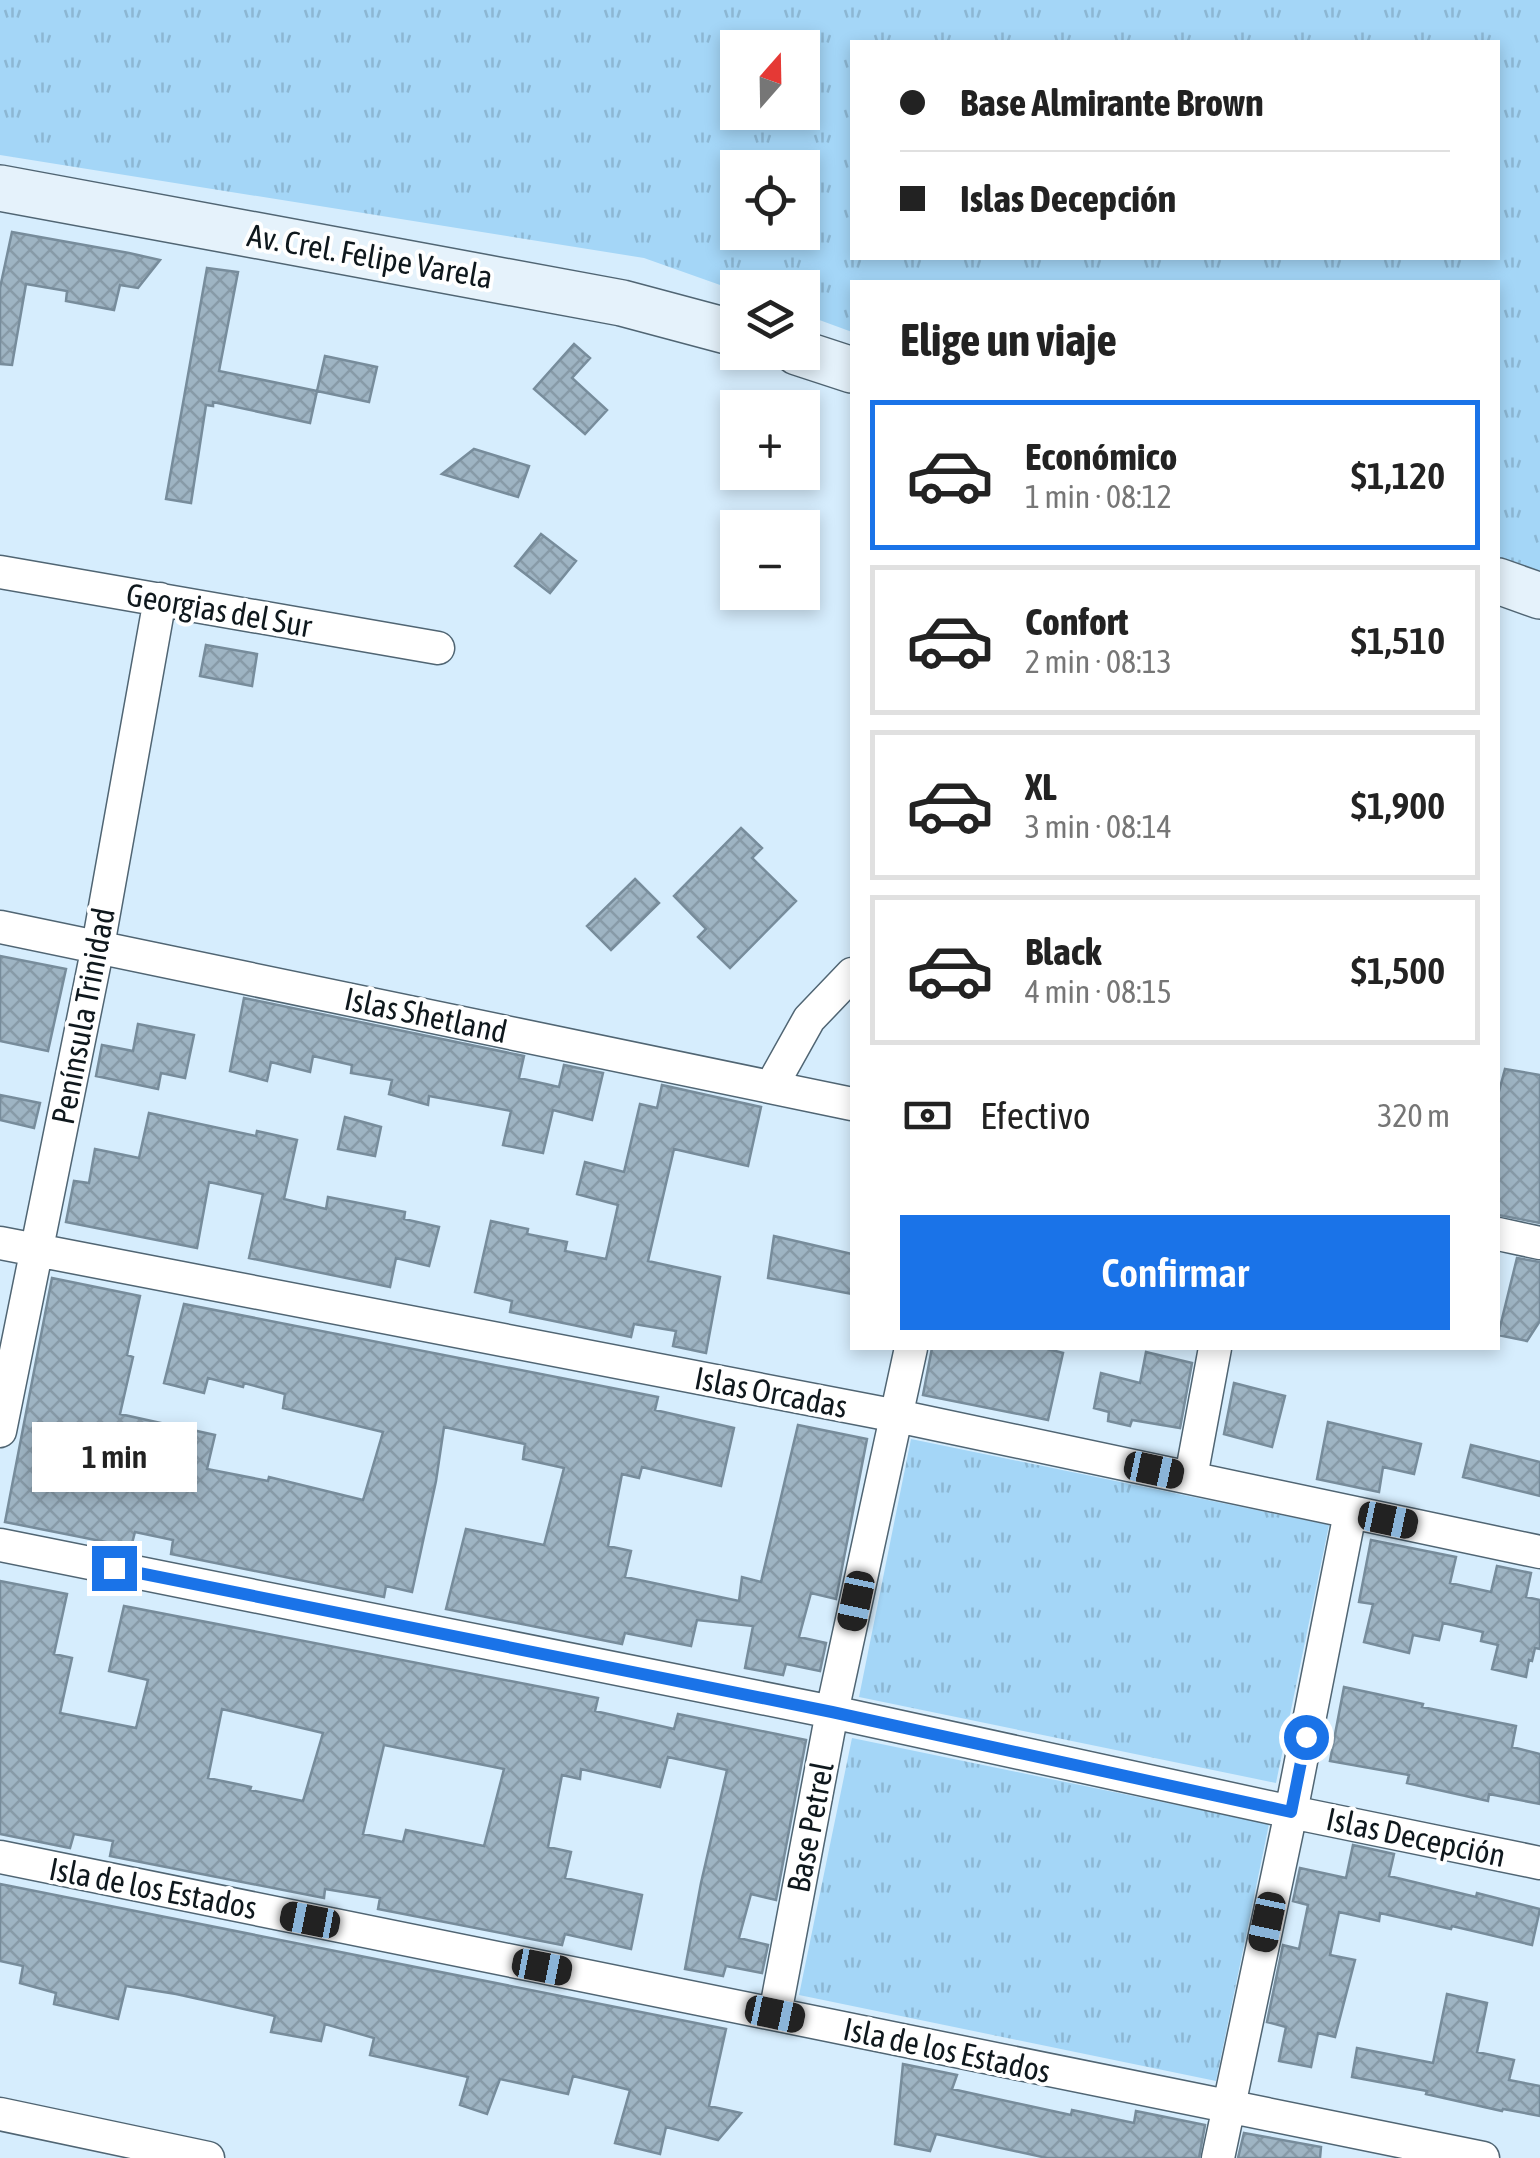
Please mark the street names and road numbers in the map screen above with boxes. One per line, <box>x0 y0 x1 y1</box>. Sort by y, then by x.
street label: Av. Crel. Felipe Varela <box>244 216 496 296</box>
street label: Georgias del Sur <box>123 576 315 645</box>
street label: Península Trinidad <box>44 905 122 1127</box>
street label: Islas Shetland <box>341 980 511 1050</box>
street label: Islas Orcadas <box>692 1359 850 1425</box>
street label: Base Petrel <box>779 1758 841 1895</box>
street label: Islas Decepción <box>1323 1800 1509 1874</box>
street label: Isla de los Estados <box>46 1850 260 1926</box>
street label: Isla de los Estados <box>840 2010 1054 2090</box>

